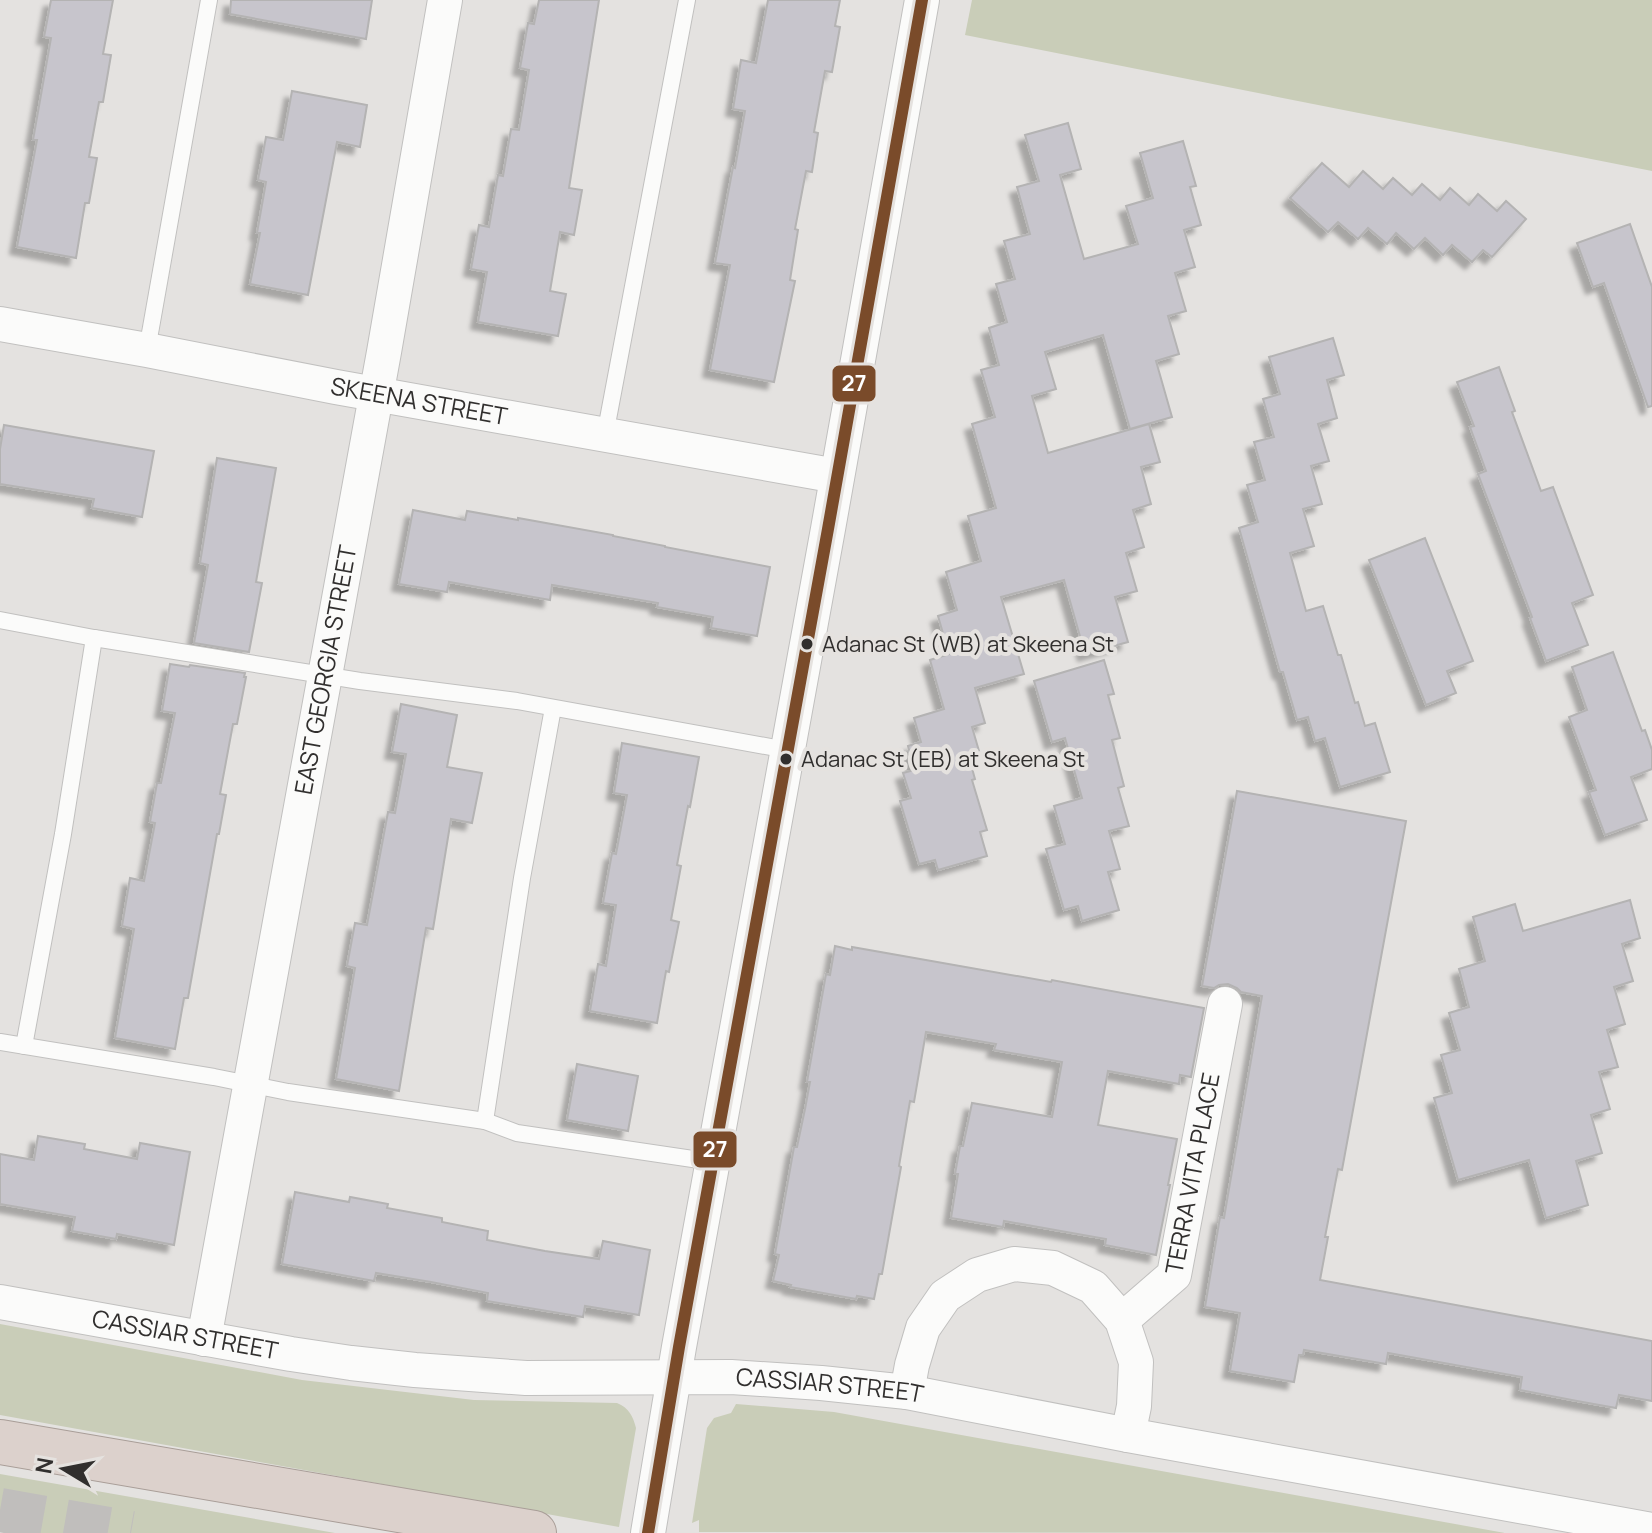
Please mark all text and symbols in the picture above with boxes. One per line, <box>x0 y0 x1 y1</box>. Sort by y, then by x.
line badge: 27 <box>831 364 877 403</box>
street label: SKEENA STREET <box>328 368 511 432</box>
text: 27 <box>842 368 866 398</box>
street label: EAST GEORGIA STREET <box>286 542 364 797</box>
place label: Adanac St (WB) at Skeena St <box>822 629 1114 659</box>
marker: Adanac St (WB) at Skeena St <box>799 636 815 652</box>
place label: Adanac St (EB) at Skeena St <box>801 744 1085 774</box>
marker: Adanac St (EB) at Skeena St <box>778 751 794 767</box>
street label: TERRA VITA PLACE <box>1156 1070 1227 1277</box>
line badge: 27 <box>692 1130 738 1169</box>
text: 27 <box>703 1134 727 1164</box>
street label: CASSIAR STREET <box>90 1301 281 1367</box>
street label: CASSIAR STREET <box>735 1359 927 1410</box>
north arrow <box>24 1429 104 1509</box>
text: N <box>28 1455 60 1476</box>

